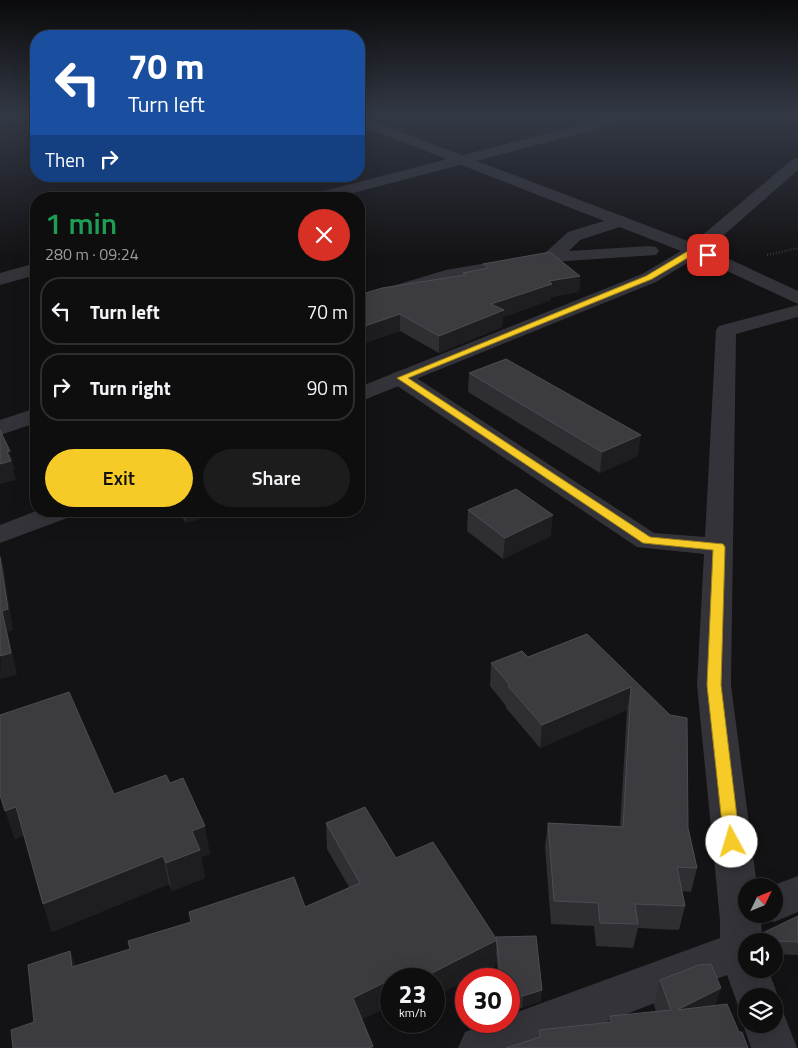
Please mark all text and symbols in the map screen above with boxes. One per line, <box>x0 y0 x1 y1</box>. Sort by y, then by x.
text: 70 m <box>128 39 204 93</box>
icon: left <box>45 50 110 115</box>
text: Turn left <box>128 87 205 121</box>
text: Then <box>45 145 85 174</box>
icon: right <box>95 145 123 173</box>
text: 1 min <box>45 200 117 246</box>
button: close <box>298 209 350 261</box>
pin <box>687 234 729 276</box>
icon: arrive <box>694 241 722 269</box>
text: 280 m · 09:24 <box>45 242 139 266</box>
icon: left <box>47 297 75 325</box>
text: Turn left <box>90 297 160 326</box>
text: 70 m <box>307 297 348 326</box>
icon: right <box>47 373 75 401</box>
text: Turn right <box>90 373 171 402</box>
text: 90 m <box>307 373 348 402</box>
button: Exit <box>45 449 193 507</box>
button: Share <box>203 449 350 507</box>
position arrow <box>705 815 757 867</box>
north arrow <box>738 878 782 922</box>
map controls <box>738 878 783 1033</box>
button: sound <box>738 933 783 978</box>
speed limit sign: 30 <box>455 968 520 1033</box>
text: 23 <box>398 975 427 1013</box>
button: layers <box>738 988 783 1033</box>
text: km/h <box>399 1003 426 1022</box>

